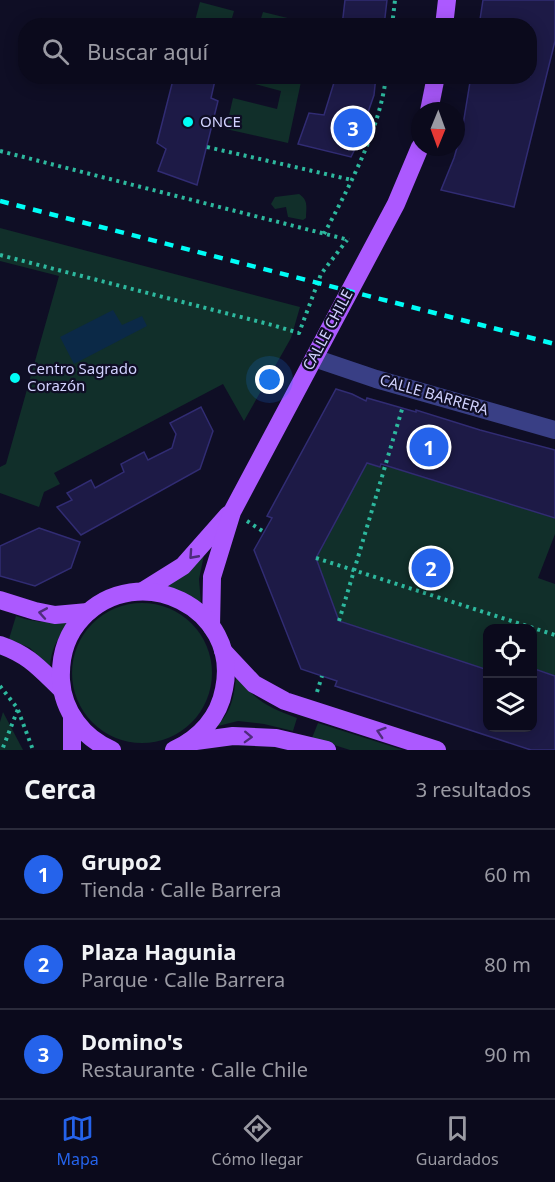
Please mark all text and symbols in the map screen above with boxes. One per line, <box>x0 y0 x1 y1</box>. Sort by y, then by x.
search box <box>18 18 537 84</box>
icon: search <box>39 35 72 68</box>
text: Buscar aquí <box>87 36 208 66</box>
north arrow <box>411 102 465 156</box>
pin: 3 <box>334 106 372 150</box>
place label: ONCE <box>200 111 241 131</box>
marker: ONCE <box>181 115 195 129</box>
street label: CALLE CHILE <box>297 286 357 373</box>
place label: Centro Sagrado Corazón <box>27 358 137 395</box>
your location <box>255 365 284 394</box>
street label: CALLE BARRERA <box>378 369 491 419</box>
marker: Centro Sagrado Corazón <box>8 371 22 385</box>
pin: 1 <box>410 424 448 470</box>
pin: 2 <box>412 546 450 590</box>
one-way arrow <box>189 549 200 559</box>
one-way arrow <box>39 607 48 619</box>
map controls <box>483 624 537 732</box>
button: locate <box>483 624 537 678</box>
button: layers <box>483 678 537 732</box>
one-way arrow <box>376 727 387 740</box>
one-way arrow <box>243 730 252 743</box>
text: Cerca <box>24 771 96 807</box>
text: 3 resultados <box>416 776 531 803</box>
text: Grupo2 <box>81 846 161 876</box>
text: 1 <box>38 861 49 888</box>
text: 60 m <box>484 861 531 888</box>
text: Tienda · Calle Barrera <box>81 876 282 903</box>
text: Plaza Hagunia <box>81 936 236 966</box>
text: 2 <box>38 951 49 978</box>
text: 80 m <box>484 951 531 978</box>
text: Parque · Calle Barrera <box>81 966 285 993</box>
text: Domino's <box>81 1026 183 1056</box>
text: 3 <box>38 1041 49 1068</box>
text: 90 m <box>484 1041 531 1068</box>
text: Restaurante · Calle Chile <box>81 1056 308 1083</box>
tab: Mapa <box>56 1112 99 1170</box>
tab: Cómo llegar <box>212 1112 303 1170</box>
tab: Guardados <box>416 1112 499 1170</box>

